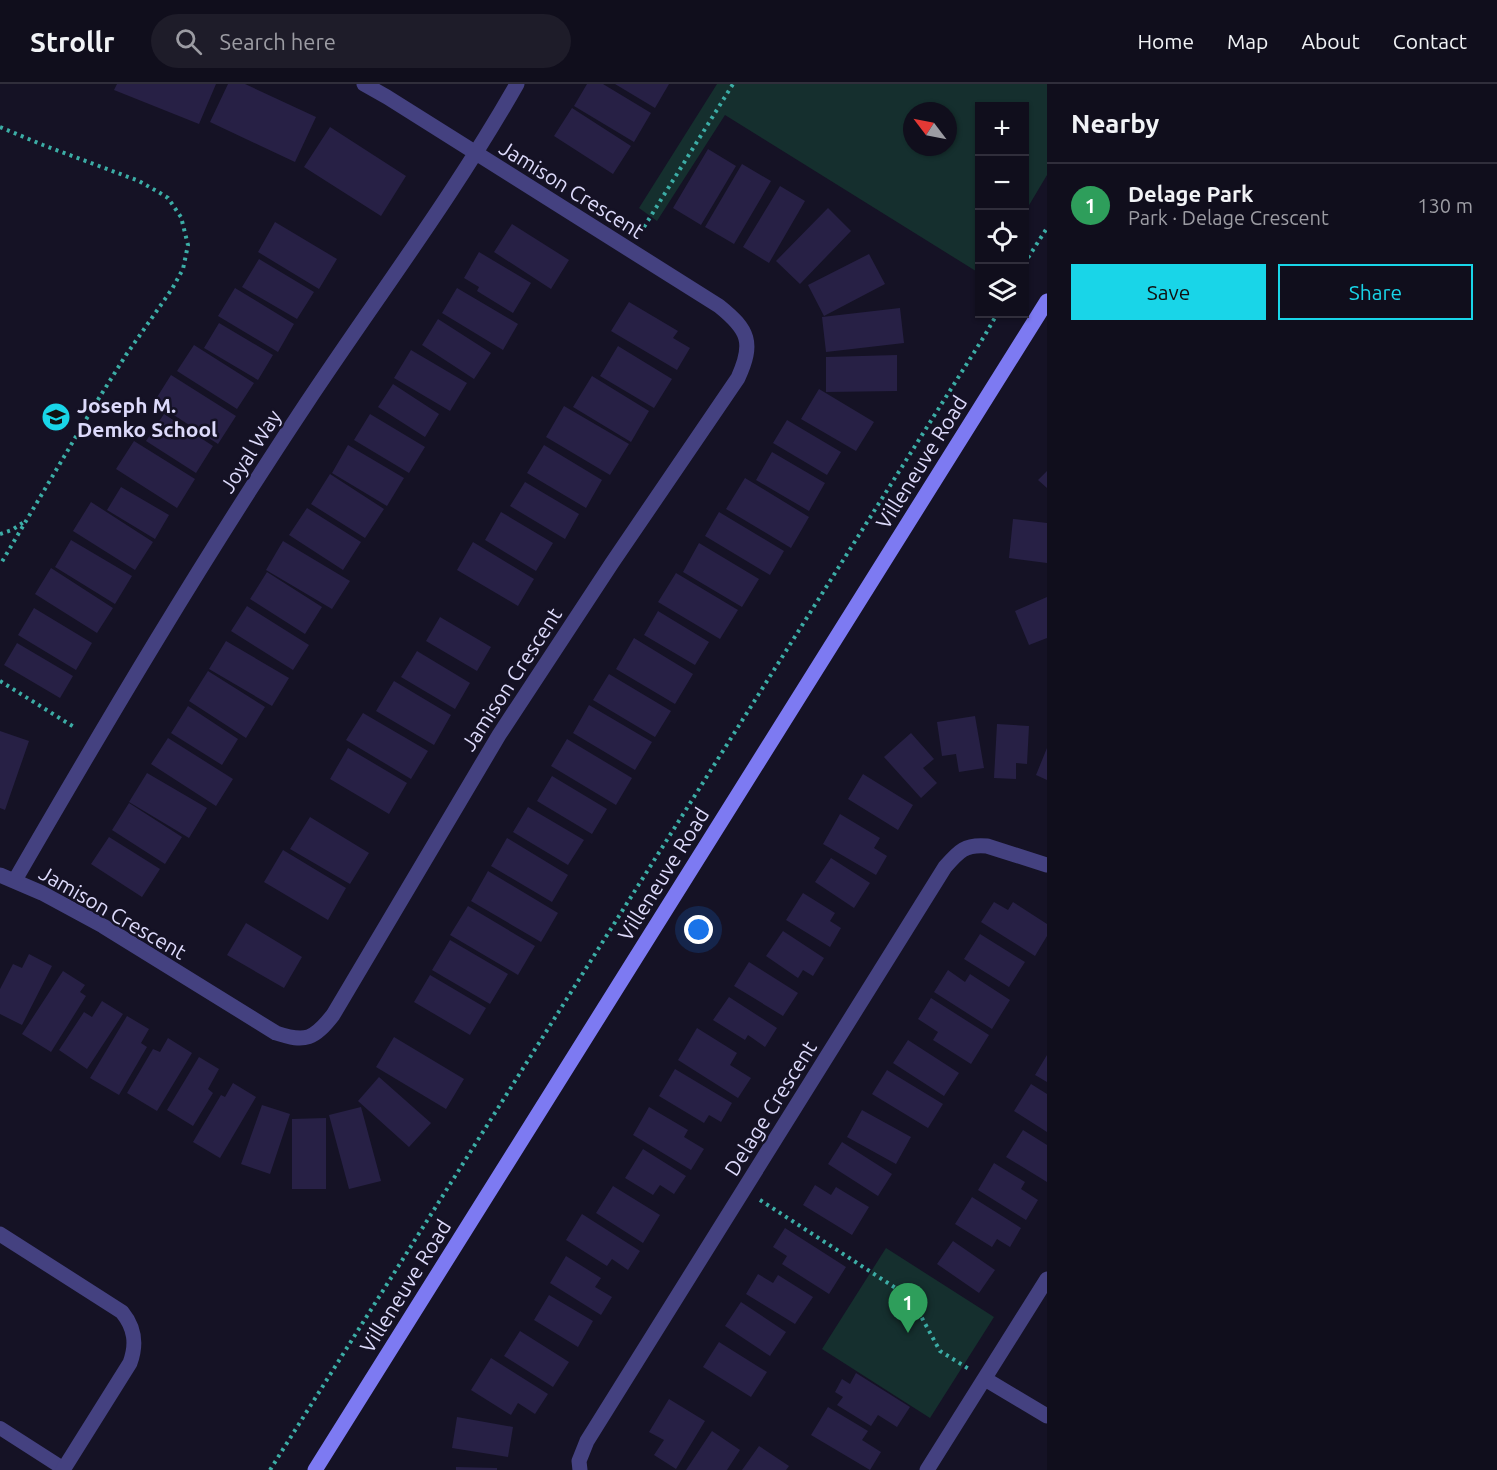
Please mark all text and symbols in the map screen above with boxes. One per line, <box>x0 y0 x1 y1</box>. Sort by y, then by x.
search box <box>151 14 571 68</box>
icon: search <box>172 25 205 58</box>
text: Strollr <box>30 26 115 57</box>
text: Search here <box>220 29 336 54</box>
text: Home <box>1137 29 1194 53</box>
text: Map <box>1227 29 1268 53</box>
text: About <box>1301 29 1360 53</box>
text: Contact <box>1393 29 1467 53</box>
north arrow <box>903 102 957 156</box>
map controls <box>975 102 1029 318</box>
button: + <box>975 102 1029 156</box>
text: Nearby <box>1071 109 1159 138</box>
street label: Jamison Crescent <box>495 135 649 243</box>
button: − <box>975 156 1029 210</box>
text: Delage Park <box>1128 181 1253 206</box>
text: 1 <box>1085 194 1096 217</box>
text: 130 m <box>1417 194 1473 217</box>
text: Park · Delage Crescent <box>1128 206 1329 229</box>
button: locate <box>975 210 1029 264</box>
button: layers <box>975 264 1029 318</box>
button: Save <box>1071 264 1266 320</box>
button: Share <box>1278 264 1473 320</box>
street label: Villeneuve Road <box>870 391 972 533</box>
place label: Joseph M. Demko School <box>77 393 217 441</box>
school or university icon: Joseph M. Demko School <box>40 401 72 433</box>
street label: Joyal Way <box>214 405 286 497</box>
street label: Jamison Crescent <box>456 603 566 755</box>
street label: Villeneuve Road <box>612 803 714 945</box>
street label: Jamison Crescent <box>35 860 191 964</box>
your location <box>684 915 713 944</box>
street label: Delage Crescent <box>719 1036 821 1180</box>
street label: Villeneuve Road <box>354 1215 456 1357</box>
pin: 1 <box>888 1284 928 1333</box>

